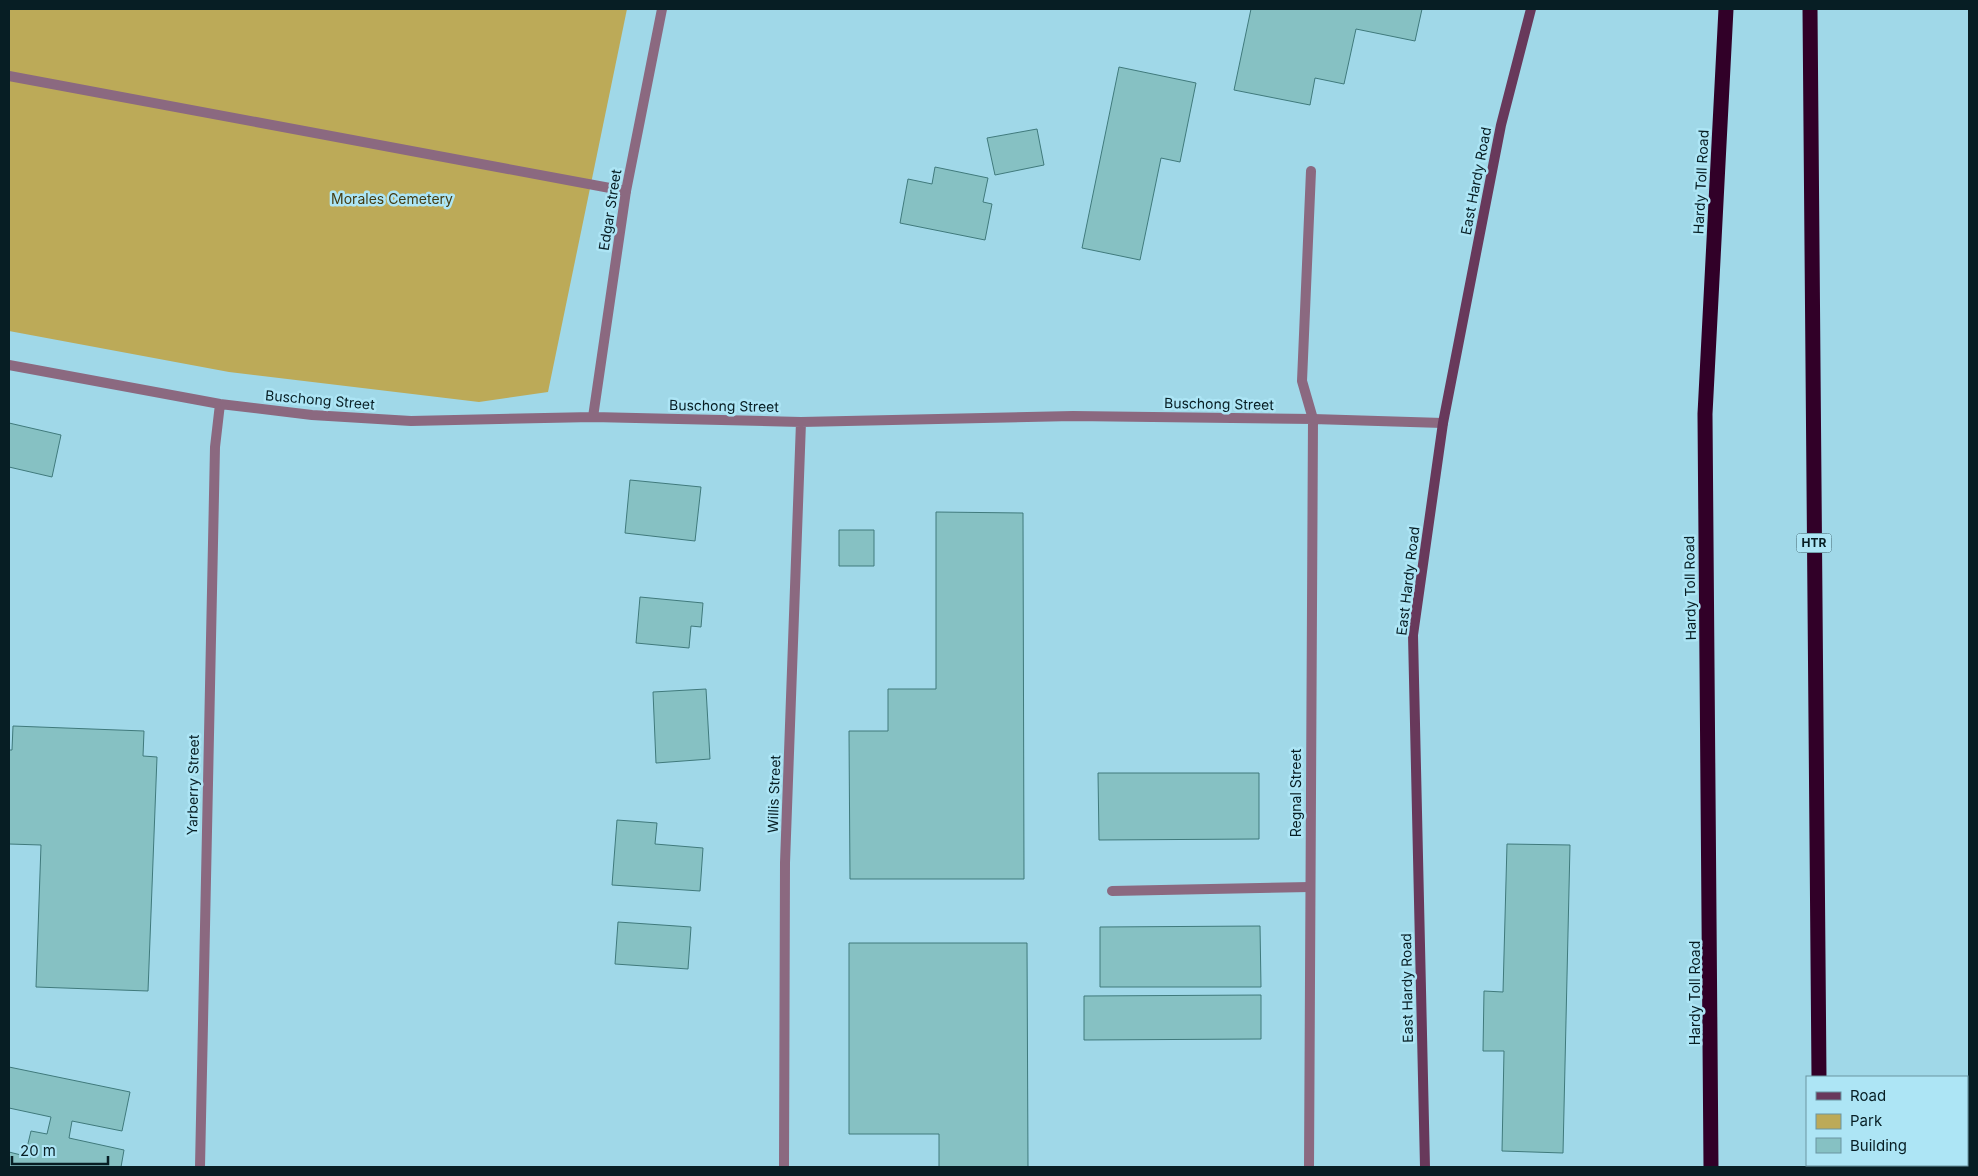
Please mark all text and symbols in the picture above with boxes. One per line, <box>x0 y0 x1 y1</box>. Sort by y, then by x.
street label: East Hardy Road <box>1457 125 1494 236</box>
street label: Hardy Toll Road <box>1689 129 1712 235</box>
street label: Edgar Street <box>595 168 624 252</box>
park label: Morales Cemetery <box>331 190 453 207</box>
street label: Buschong Street <box>265 386 376 413</box>
street label: Buschong Street <box>1164 394 1274 413</box>
street label: Buschong Street <box>669 396 779 415</box>
street label: East Hardy Road <box>1392 525 1423 636</box>
road number: HTR <box>1796 534 1832 552</box>
street label: Hardy Toll Road <box>1680 536 1699 640</box>
street label: Yarberry Street <box>183 734 202 836</box>
street label: Regnal Street <box>1287 748 1304 837</box>
street label: Willis Street <box>764 754 783 833</box>
street label: East Hardy Road <box>1397 933 1416 1043</box>
street label: Hardy Toll Road <box>1686 941 1703 1045</box>
legend <box>1806 1076 1968 1166</box>
text: Road <box>1850 1086 1886 1105</box>
text: Park <box>1850 1111 1883 1130</box>
scale bar <box>12 1134 109 1166</box>
text: Building <box>1850 1136 1907 1155</box>
text: 20 m <box>20 1141 56 1160</box>

